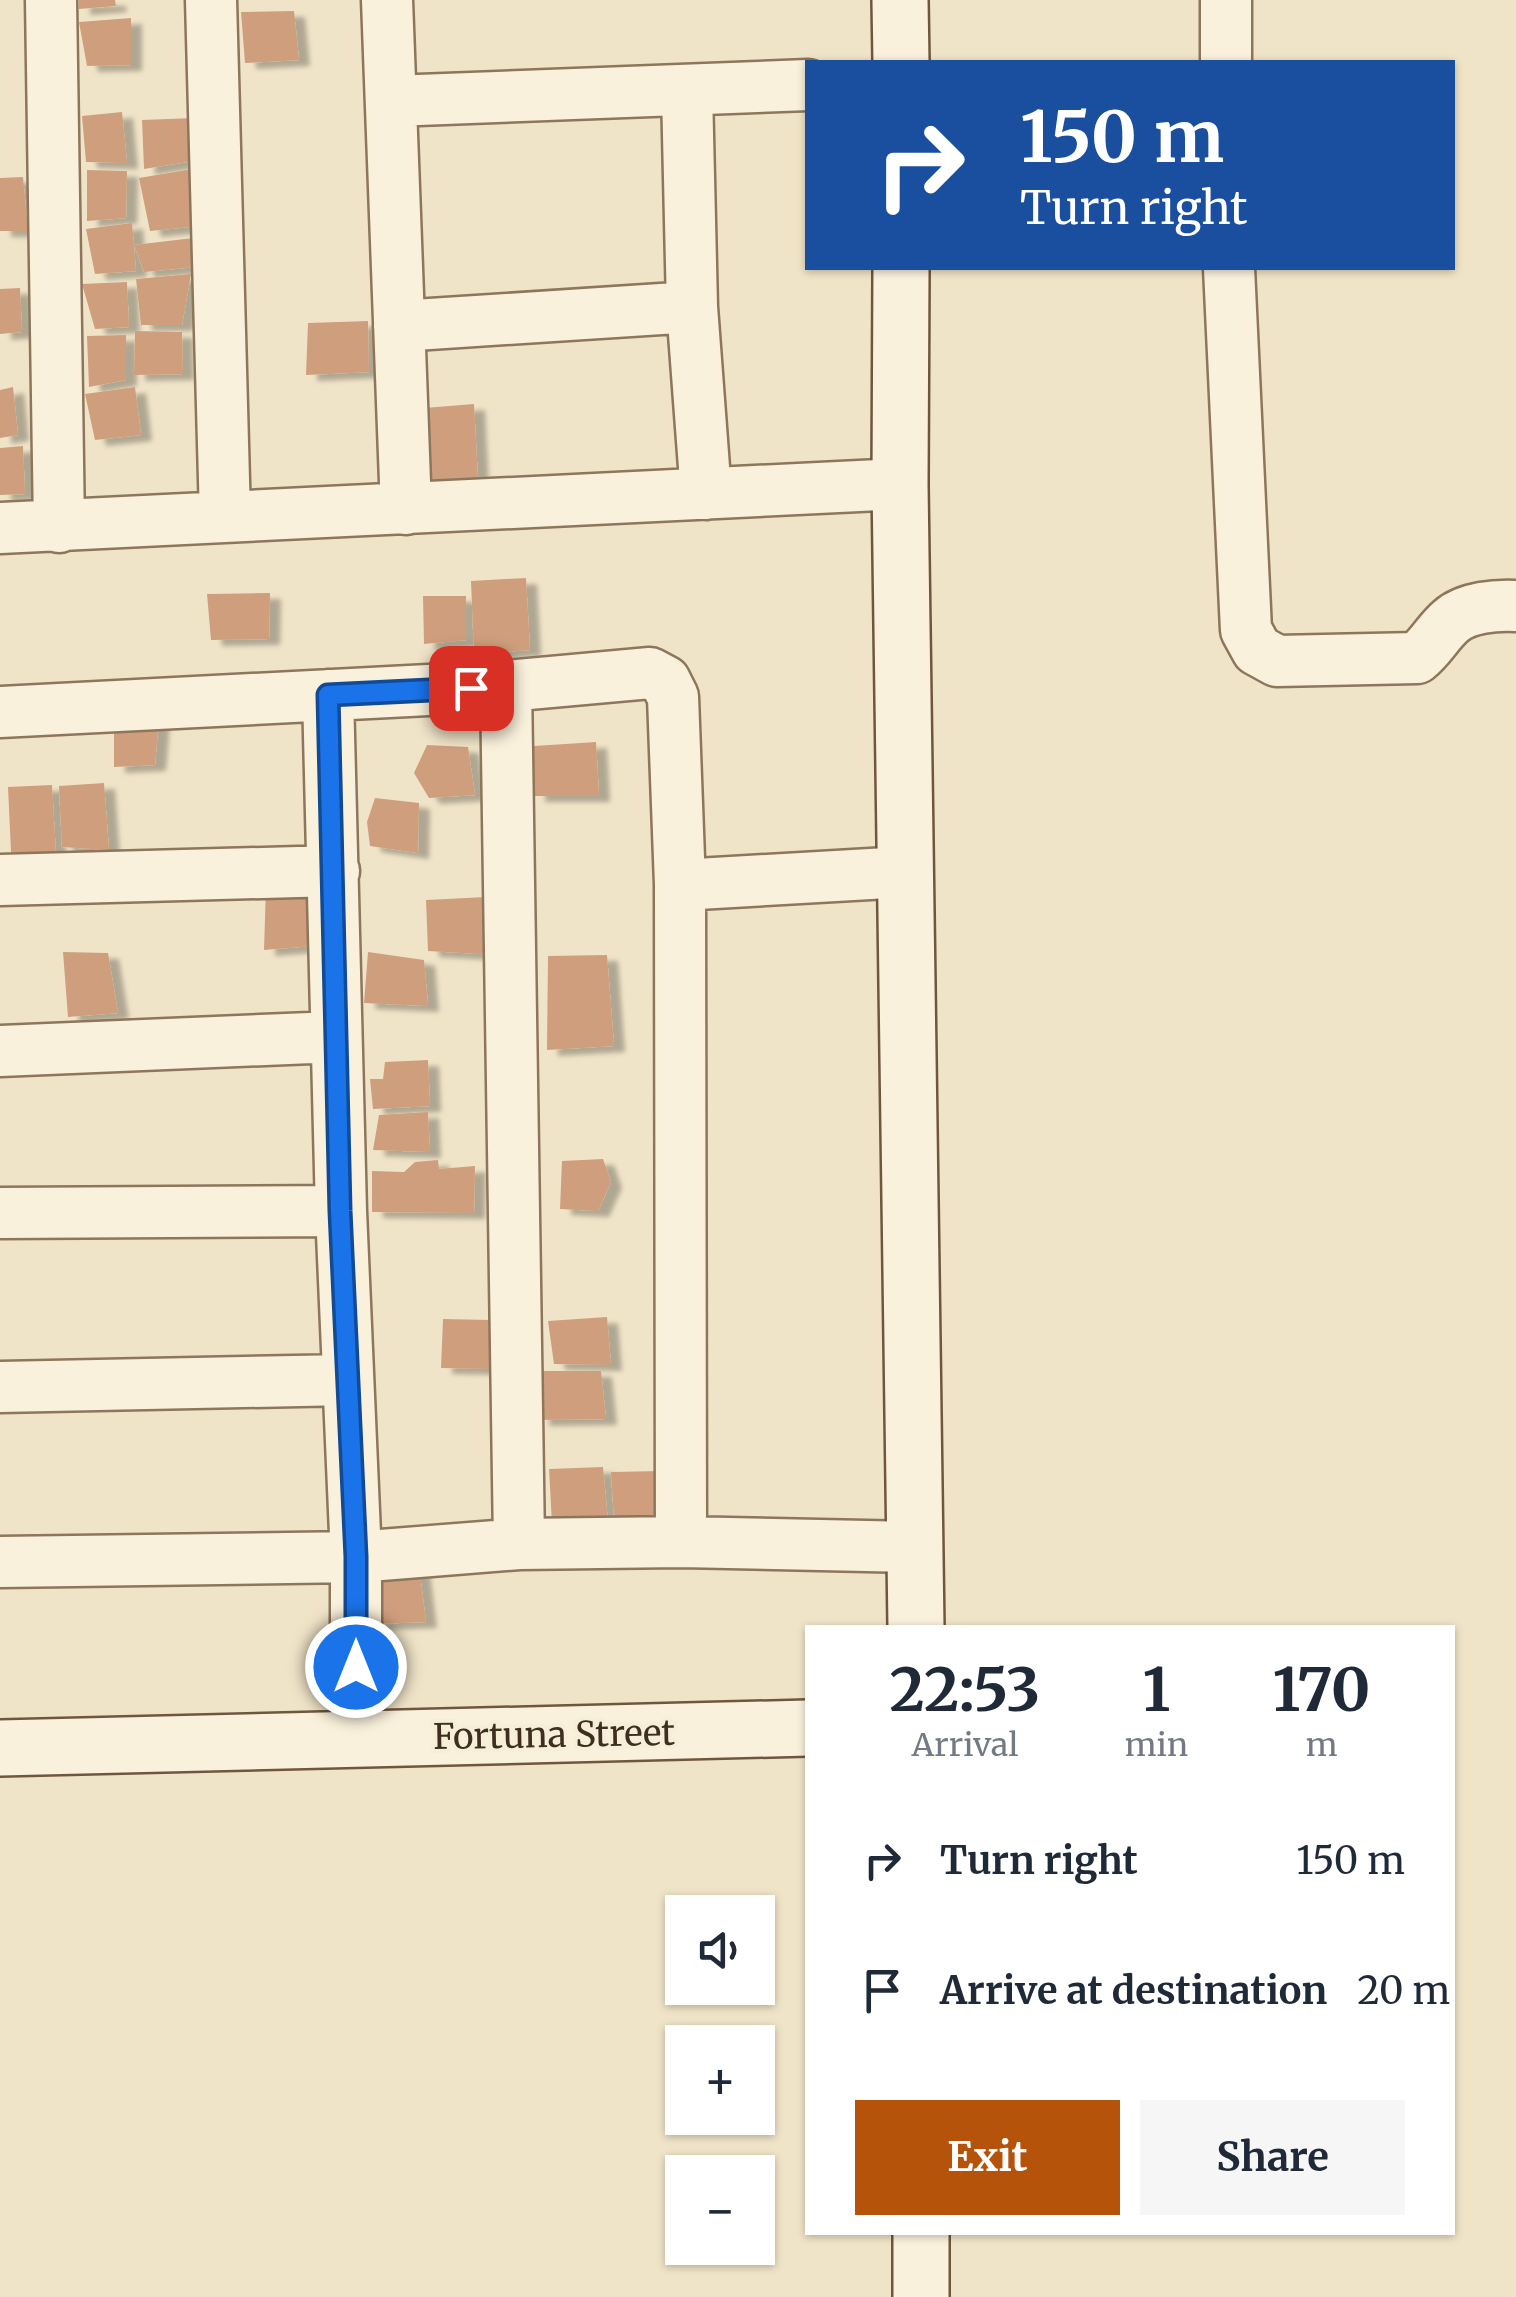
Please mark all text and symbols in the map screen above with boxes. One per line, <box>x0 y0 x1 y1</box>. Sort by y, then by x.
text: 150 m <box>1020 93 1224 181</box>
icon: right <box>855 100 985 230</box>
text: Turn right <box>1020 180 1248 236</box>
pin <box>429 646 514 731</box>
icon: arrive <box>444 661 499 716</box>
position arrow <box>304 1615 408 1719</box>
text: 22:53 <box>889 1652 1040 1727</box>
text: 1 <box>1143 1652 1170 1727</box>
text: 170 <box>1273 1652 1371 1727</box>
street label: Fortuna Street <box>433 1711 676 1759</box>
text: Arrival <box>911 1725 1018 1765</box>
text: min <box>1125 1725 1188 1765</box>
text: m <box>1306 1725 1337 1765</box>
icon: right <box>855 1833 910 1888</box>
text: Turn right <box>940 1837 1138 1884</box>
text: 150 m <box>1296 1837 1405 1884</box>
map controls <box>665 1895 775 2265</box>
button: sound <box>665 1895 775 2005</box>
icon: arrive <box>855 1963 910 2018</box>
text: Arrive at destination <box>940 1967 1327 2014</box>
text: 20 m <box>1357 1967 1450 2014</box>
button: + <box>665 2025 775 2135</box>
button: Exit <box>855 2100 1120 2215</box>
button: Share <box>1140 2100 1405 2215</box>
button: − <box>665 2155 775 2265</box>

